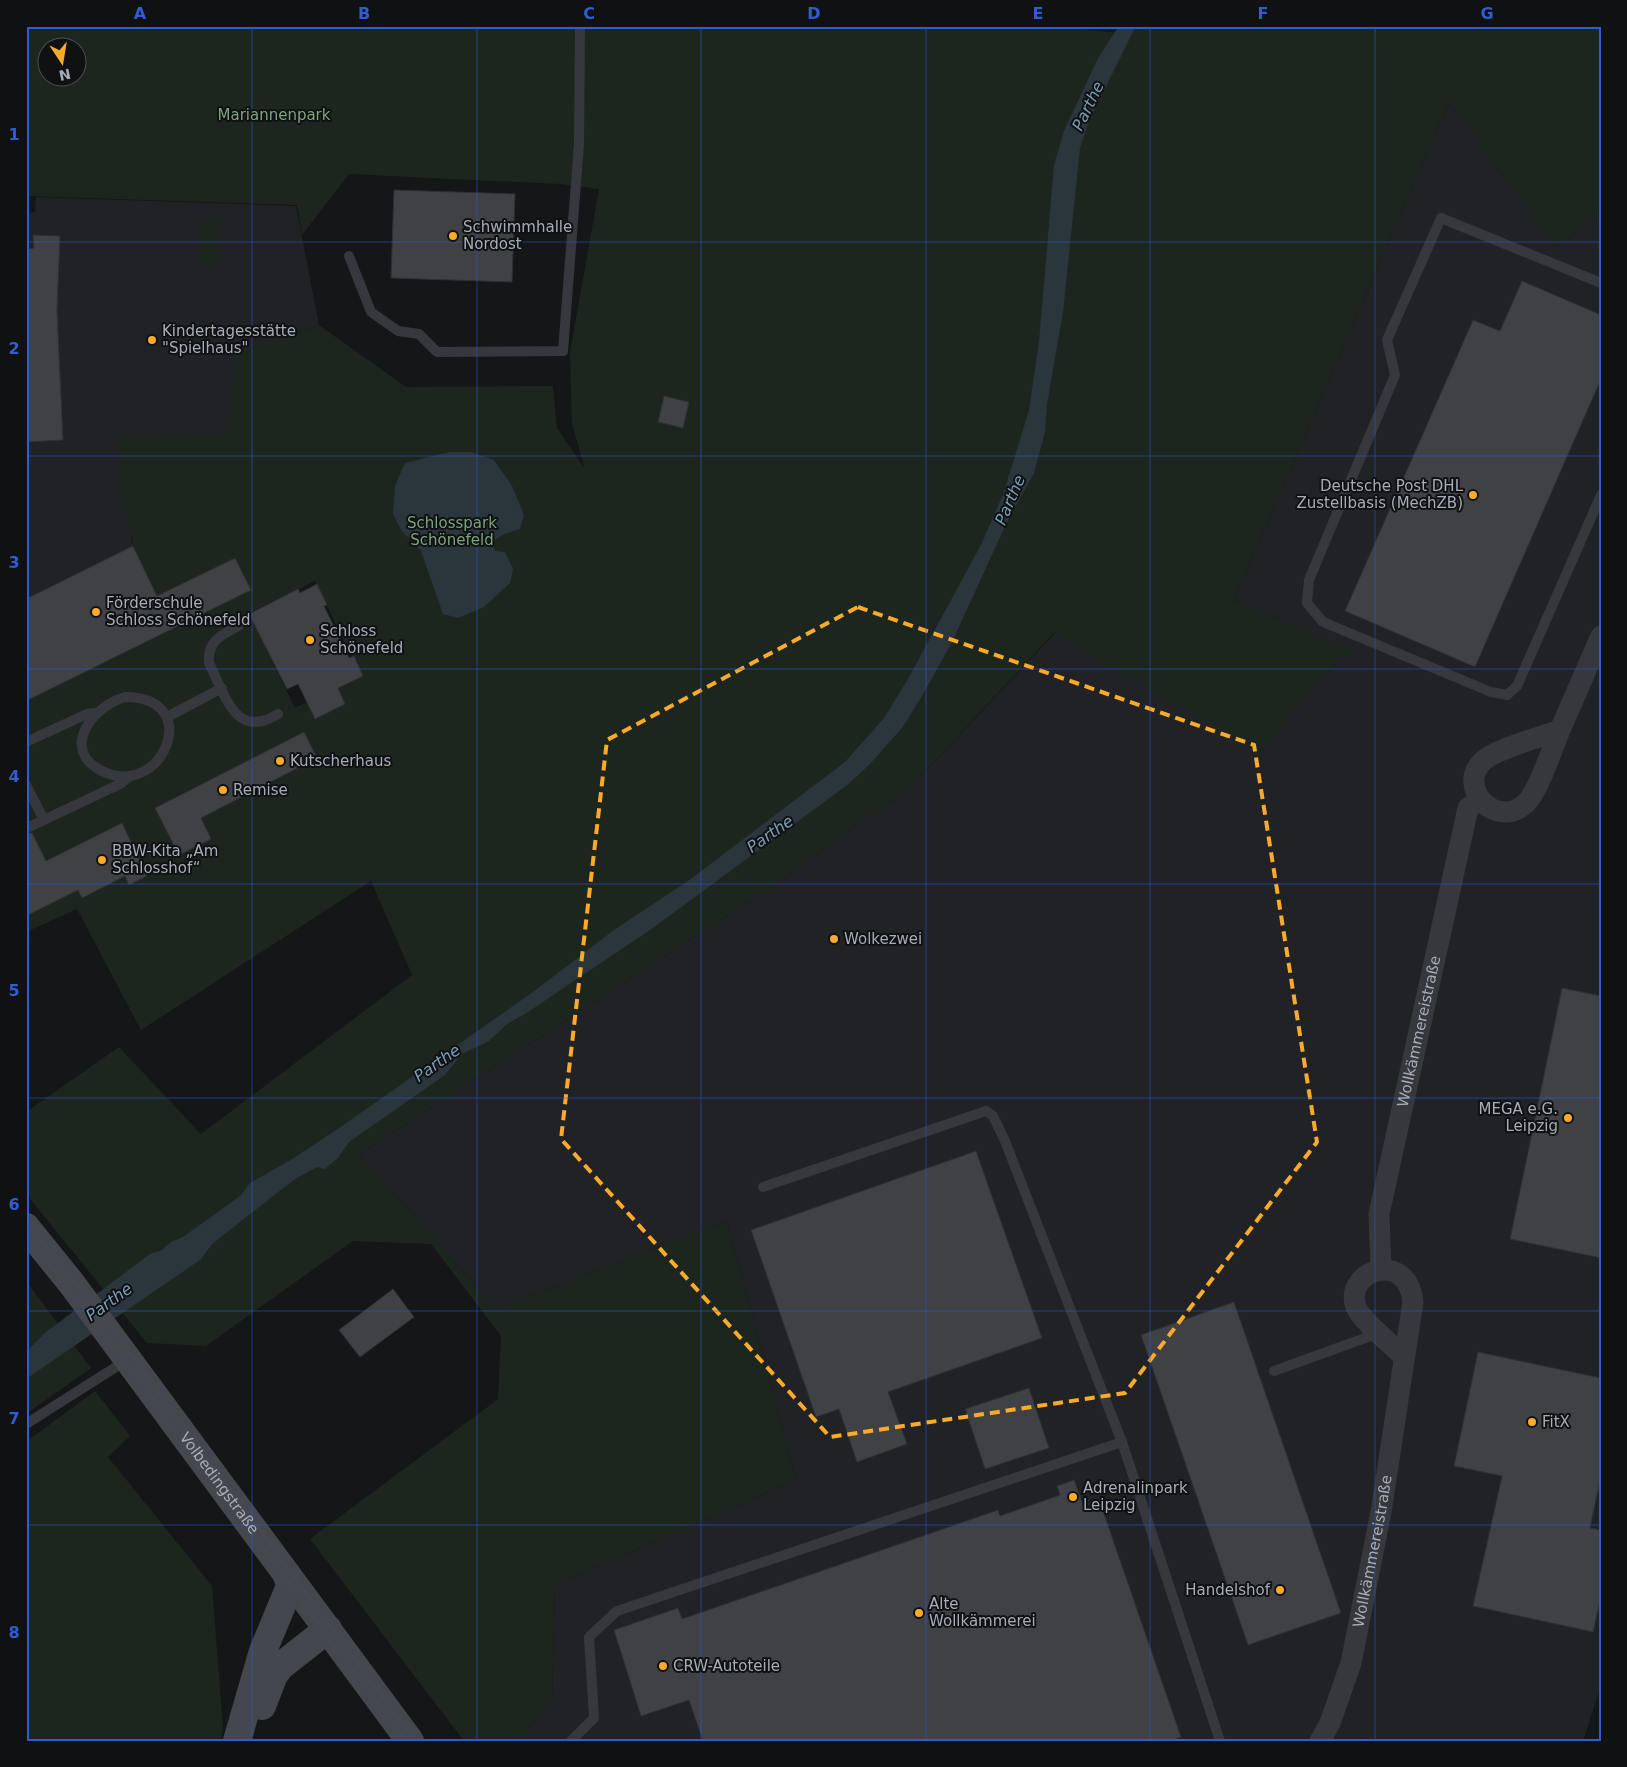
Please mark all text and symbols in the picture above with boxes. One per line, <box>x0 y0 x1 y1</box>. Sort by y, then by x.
text: A <box>134 4 147 23</box>
text: B <box>358 4 370 23</box>
text: C <box>583 4 595 23</box>
text: D <box>807 4 821 23</box>
text: E <box>1033 4 1043 23</box>
text: F <box>1258 4 1268 23</box>
text: G <box>1480 4 1494 23</box>
north arrow <box>38 38 88 88</box>
text: N <box>57 66 72 84</box>
water label: Parthe <box>1068 78 1108 134</box>
park label: Mariannenpark <box>218 106 331 124</box>
text: 1 <box>8 125 20 144</box>
place label: Schwimmhalle Nordost <box>463 218 572 253</box>
marker: Schwimmhalle Nordost <box>447 230 459 242</box>
place label: Kindertagesstätte "Spielhaus" <box>162 322 296 357</box>
marker: Kindertagesstätte "Spielhaus" <box>146 334 158 346</box>
text: 2 <box>8 339 20 358</box>
water label: Parthe <box>991 472 1029 528</box>
place label: Deutsche Post DHL Zustellbasis (MechZB) <box>1296 477 1464 512</box>
marker: Deutsche Post DHL Zustellbasis (MechZB) <box>1467 489 1479 501</box>
park label: Schlosspark Schönefeld <box>407 514 497 549</box>
text: 3 <box>8 553 20 572</box>
place label: Förderschule Schloss Schönefeld <box>106 594 250 629</box>
marker: Förderschule Schloss Schönefeld <box>90 606 102 618</box>
place label: Schloss Schönefeld <box>320 622 403 657</box>
marker: Schloss Schönefeld <box>304 634 316 646</box>
place label: Kutscherhaus <box>290 752 391 770</box>
marker: Kutscherhaus <box>274 755 286 767</box>
text: 4 <box>8 767 20 786</box>
place label: Remise <box>233 781 288 799</box>
marker: Remise <box>217 784 229 796</box>
water label: Parthe <box>743 811 797 857</box>
place label: BBW-Kita „Am Schlosshof“ <box>112 842 218 877</box>
marker: BBW-Kita „Am Schlosshof“ <box>96 854 108 866</box>
place label: Wolkezwei <box>844 930 922 948</box>
marker: Wolkezwei <box>828 933 840 945</box>
street label: Wollkämmereistraße <box>1394 954 1444 1109</box>
text: 5 <box>8 981 20 1000</box>
water label: Parthe <box>410 1040 464 1086</box>
place label: MEGA e.G. Leipzig <box>1479 1100 1558 1135</box>
marker: MEGA e.G. Leipzig <box>1562 1112 1574 1124</box>
text: 6 <box>8 1195 20 1214</box>
water label: Parthe <box>82 1279 136 1325</box>
text: 7 <box>8 1409 20 1428</box>
place label: FitX <box>1542 1413 1570 1431</box>
marker: FitX <box>1526 1416 1538 1428</box>
street label: Volbedingstraße <box>176 1429 263 1537</box>
street label: Wollkämmereistraße <box>1349 1474 1396 1629</box>
place label: Adrenalinpark Leipzig <box>1083 1479 1188 1514</box>
marker: Adrenalinpark Leipzig <box>1067 1491 1079 1503</box>
place label: Handelshof <box>1185 1581 1271 1599</box>
marker: Handelshof <box>1274 1584 1286 1596</box>
place label: Alte Wollkämmerei <box>929 1595 1036 1630</box>
marker: Alte Wollkämmerei <box>913 1607 925 1619</box>
text: 8 <box>8 1623 20 1642</box>
place label: CRW-Autoteile <box>673 1657 780 1675</box>
marker: CRW-Autoteile <box>657 1660 669 1672</box>

